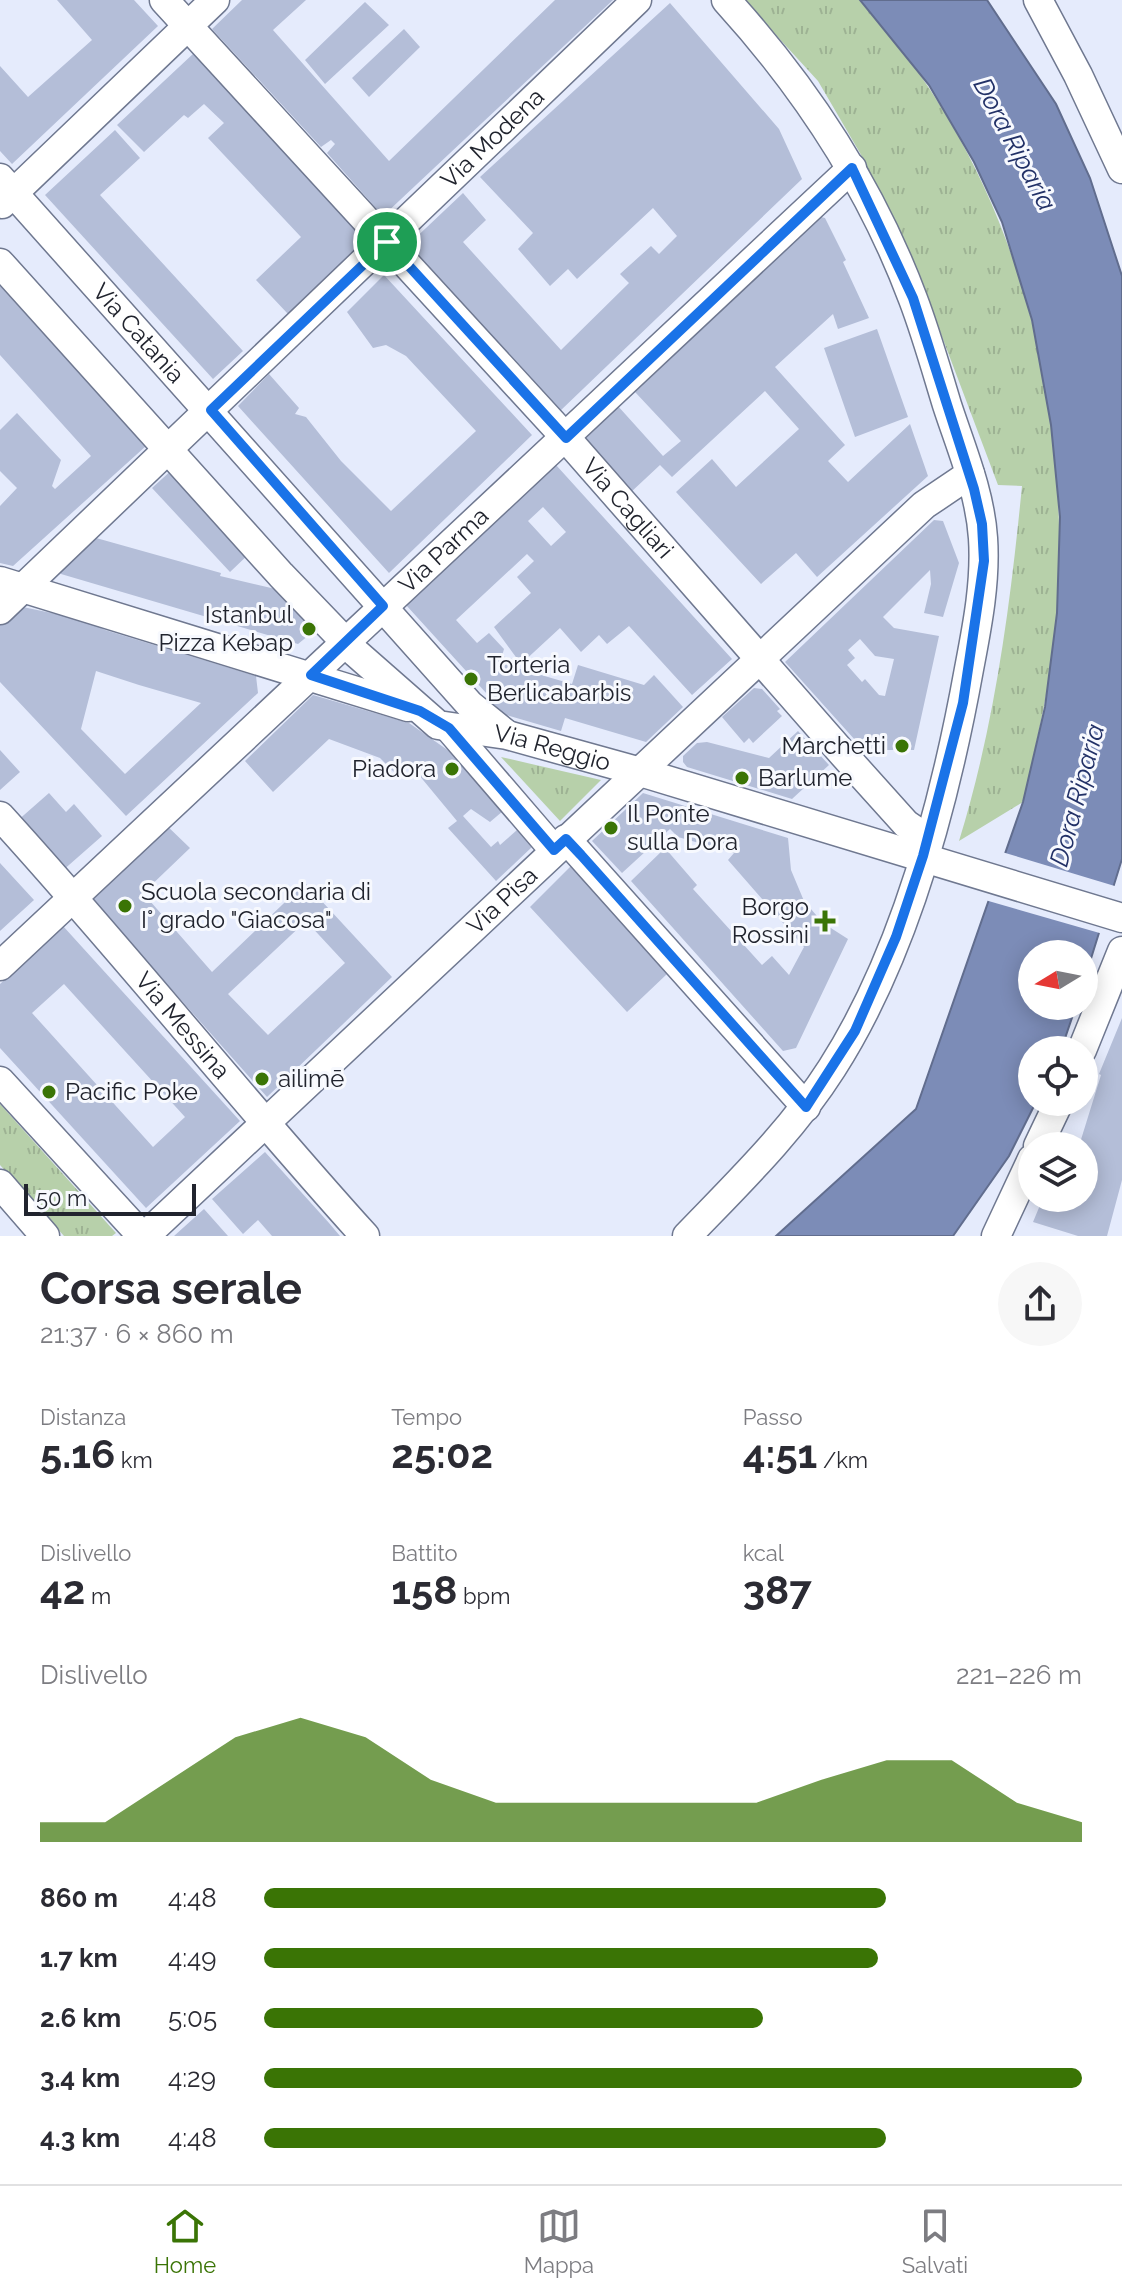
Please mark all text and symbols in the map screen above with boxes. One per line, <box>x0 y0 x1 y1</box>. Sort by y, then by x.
water label: Dora Riparia <box>967 72 1063 216</box>
street label: Via Modena <box>435 82 550 194</box>
pin <box>353 208 421 276</box>
icon: arrive <box>365 220 409 264</box>
street label: Via Catania <box>87 277 191 389</box>
street label: Via Cagliari <box>576 452 680 564</box>
street label: Via Parma <box>393 501 494 599</box>
place label: Istanbul Pizza Kebap <box>159 600 293 657</box>
marker: Istanbul Pizza Kebap <box>300 620 318 638</box>
place label: Torteria Berlicabarbis <box>487 650 631 707</box>
marker: Torteria Berlicabarbis <box>462 670 480 688</box>
street label: Via Reggio <box>493 718 614 777</box>
water label: Dora Riparia <box>1044 721 1110 869</box>
place label: Marchetti <box>782 731 886 760</box>
marker: Marchetti <box>893 737 911 755</box>
place label: Piadora <box>352 754 436 783</box>
marker: Piadora <box>443 760 461 778</box>
place label: Barlume <box>758 763 852 792</box>
marker: Barlume <box>733 769 751 787</box>
place label: Il Ponte sulla Dora <box>627 799 738 856</box>
marker: Il Ponte sulla Dora <box>602 819 620 837</box>
street label: Via Pisa <box>461 860 543 940</box>
place label: Scuola secondaria di I° grado "Giacosa" <box>141 877 371 934</box>
place label: Borgo Rossini <box>732 892 809 949</box>
marker: Scuola secondaria di I° grado "Giacosa" <box>116 897 134 915</box>
marker: Borgo Rossini <box>816 912 834 930</box>
north arrow <box>1018 940 1098 1020</box>
map controls <box>1018 940 1098 1212</box>
street label: Via Messina <box>129 966 236 1085</box>
button: locate <box>1018 1036 1098 1116</box>
place label: ailimē <box>278 1064 344 1093</box>
marker: ailimē <box>253 1070 271 1088</box>
place label: Pacific Poke <box>65 1077 198 1106</box>
marker: Pacific Poke <box>40 1083 58 1101</box>
button: layers <box>1018 1132 1098 1212</box>
scale bar <box>24 1180 196 1216</box>
text: 50 m <box>36 1185 87 1211</box>
button: share <box>998 1262 1082 1346</box>
text: Corsa serale <box>40 1263 302 1314</box>
text: 21:37 · 6 × 860 m <box>40 1319 234 1349</box>
text: Distanza <box>40 1404 126 1430</box>
text: Tempo <box>391 1404 462 1430</box>
text: Passo <box>743 1404 803 1430</box>
text: 5.16 <box>40 1430 115 1477</box>
text: 25:02 <box>391 1430 493 1477</box>
text: 4:51 <box>743 1430 817 1477</box>
text: km <box>115 1447 153 1473</box>
text: /km <box>817 1447 868 1473</box>
text: Dislivello <box>40 1540 131 1566</box>
text: Battito <box>391 1540 458 1566</box>
text: kcal <box>743 1540 784 1566</box>
text: 42 <box>40 1566 85 1613</box>
text: 158 <box>391 1566 457 1613</box>
text: 387 <box>743 1566 812 1613</box>
text: m <box>85 1583 111 1609</box>
text: bpm <box>457 1583 510 1609</box>
text: Dislivello <box>40 1660 148 1690</box>
text: 221–226 m <box>956 1660 1082 1690</box>
text: 860 m <box>40 1883 118 1913</box>
text: 4:48 <box>168 1883 217 1913</box>
text: 1.7 km <box>40 1943 118 1973</box>
text: 4:49 <box>168 1943 217 1973</box>
text: 2.6 km <box>40 2003 121 2033</box>
text: 5:05 <box>168 2003 217 2033</box>
text: 3.4 km <box>40 2063 120 2093</box>
text: 4:29 <box>168 2063 216 2093</box>
text: 4.3 km <box>40 2123 120 2153</box>
text: 4:48 <box>168 2123 217 2153</box>
tab: Home <box>154 2204 216 2278</box>
tab: Mappa <box>524 2204 594 2278</box>
tab: Salvati <box>902 2204 968 2278</box>

